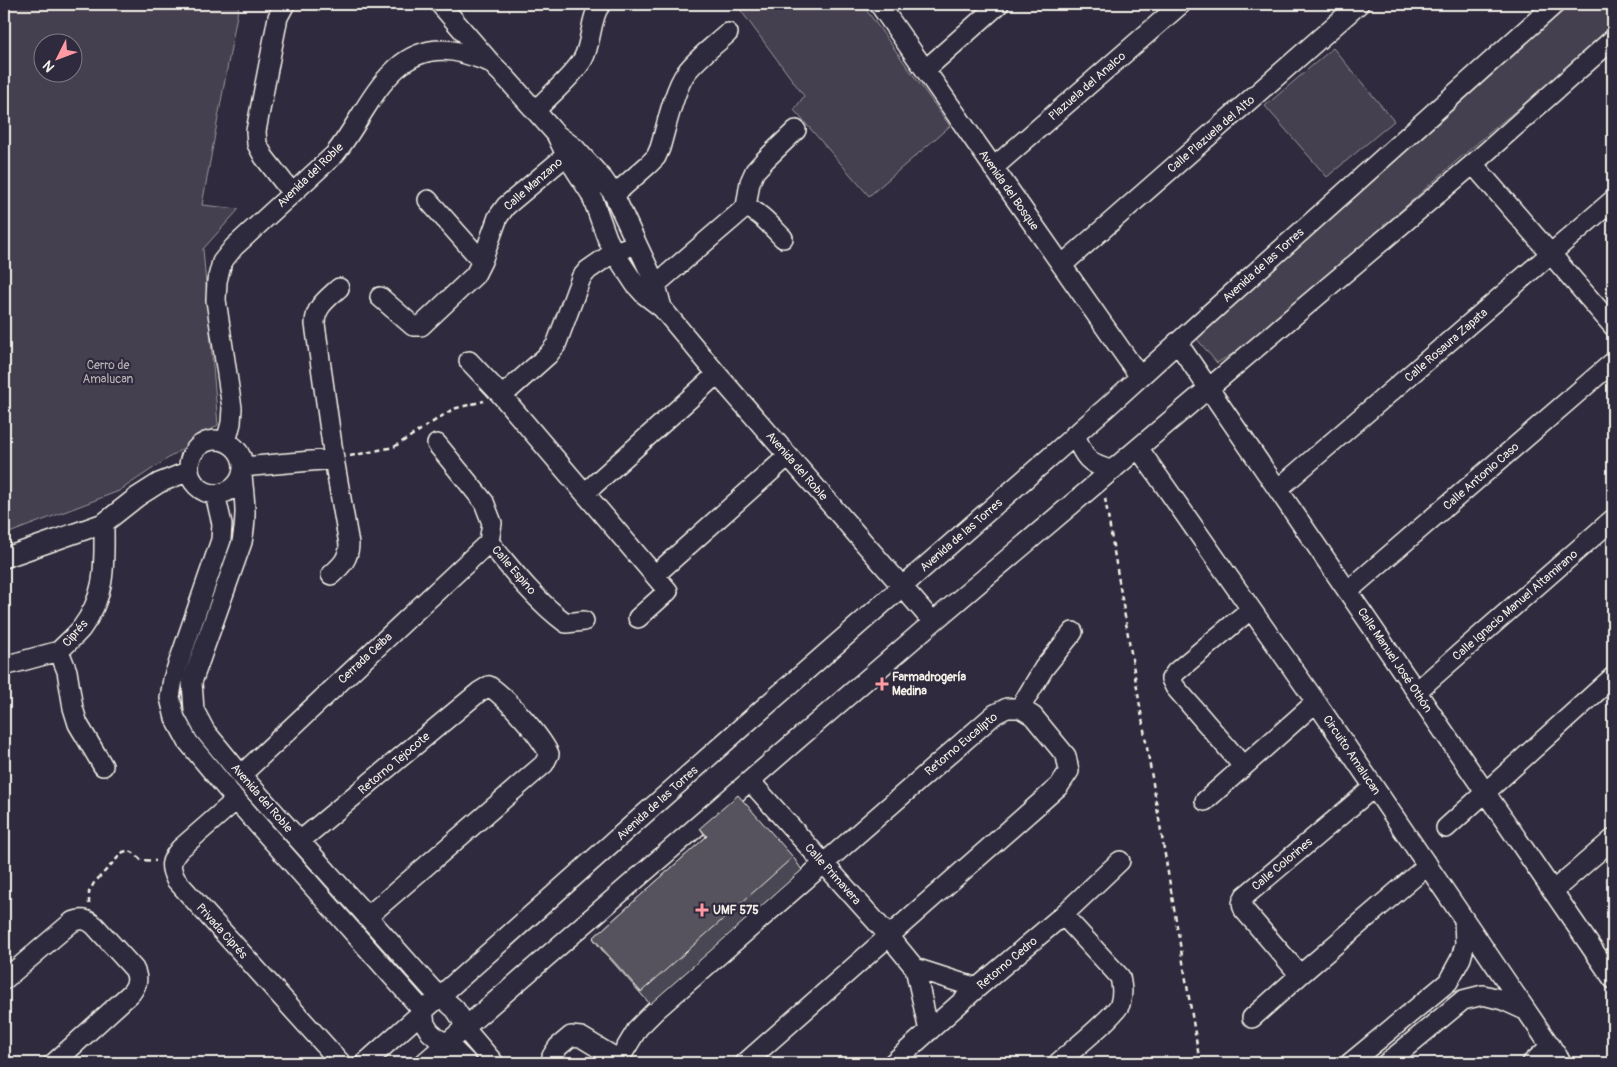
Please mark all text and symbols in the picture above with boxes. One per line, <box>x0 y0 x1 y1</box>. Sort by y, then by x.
north arrow <box>32 32 82 82</box>
street label: Plazuela del Analco <box>1046 48 1129 124</box>
text: N <box>39 57 58 76</box>
street label: Calle Plazuela del Alto <box>1165 92 1258 176</box>
street label: Avenida del Roble <box>274 140 347 211</box>
street label: Avenida del Bosque <box>975 147 1042 233</box>
street label: Calle Manzano <box>501 154 566 214</box>
street label: Avenida de las Torres <box>1220 225 1308 306</box>
street label: Calle Rosaura Zapata <box>1402 305 1491 385</box>
park label: Cerro de Amalucan <box>83 358 134 387</box>
street label: Avenida del Roble <box>763 429 831 504</box>
street label: Calle Antonio Caso <box>1440 439 1523 513</box>
street label: Avenida de las Torres <box>917 495 1006 575</box>
street label: Calle Espino <box>488 543 539 598</box>
street label: Calle Ignacio Manuel Altamirano <box>1450 546 1581 664</box>
street label: Calle Manuel José Othón <box>1354 605 1435 716</box>
street label: Ciprés <box>59 616 92 650</box>
street label: Cerrada Ceiba <box>335 629 396 687</box>
place label: Farmadrogería Medina <box>892 670 967 699</box>
marker: Farmadrogería Medina <box>876 678 888 690</box>
street label: Retorno Eucalipto <box>922 709 1001 779</box>
street label: Circuito Amalucan <box>1319 713 1384 798</box>
street label: Retorno Tejocote <box>355 729 433 798</box>
street label: Avenida del Roble <box>228 761 296 836</box>
street label: Avenida de las Torres <box>614 763 702 844</box>
street label: Calle Colorines <box>1249 834 1316 894</box>
street label: Calle Primavera <box>801 841 864 908</box>
street label: Privada Ciprés <box>193 901 251 963</box>
marker: UMF 575 <box>695 903 709 917</box>
place label: UMF 575 <box>713 903 759 918</box>
street label: Retorno Cedro <box>974 933 1041 993</box>

